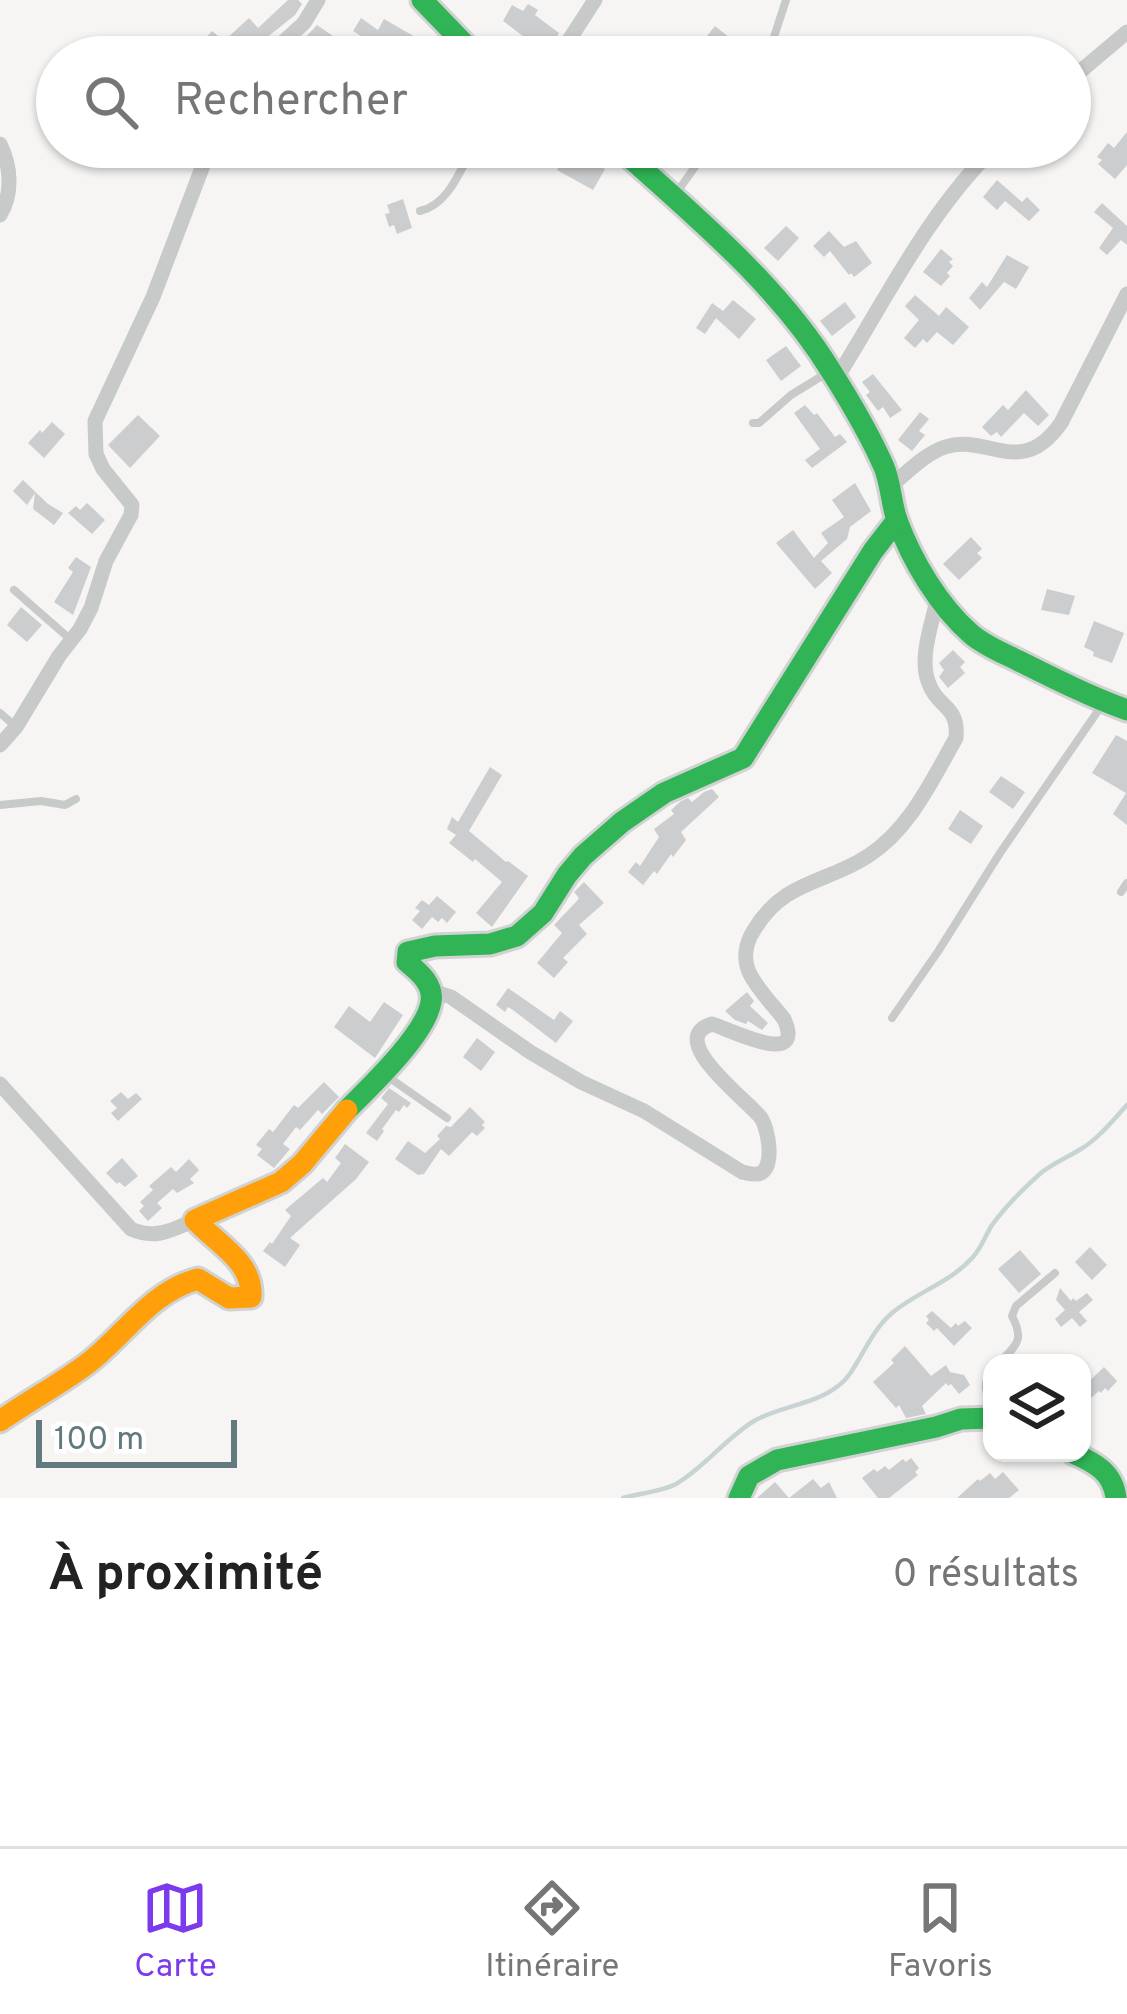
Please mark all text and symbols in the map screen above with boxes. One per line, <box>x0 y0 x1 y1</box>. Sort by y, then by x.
search box <box>36 36 1091 168</box>
icon: search <box>78 69 144 135</box>
text: Rechercher <box>174 74 408 131</box>
map controls <box>983 1354 1091 1462</box>
button: layers <box>983 1354 1091 1462</box>
scale bar <box>36 1414 237 1467</box>
text: 100 m <box>54 1420 144 1462</box>
text: À proximité <box>48 1544 323 1609</box>
text: 0 résultats <box>893 1552 1079 1601</box>
tab: Carte <box>134 1875 217 1989</box>
tab: Itinéraire <box>485 1875 619 1989</box>
tab: Favoris <box>888 1875 993 1989</box>

